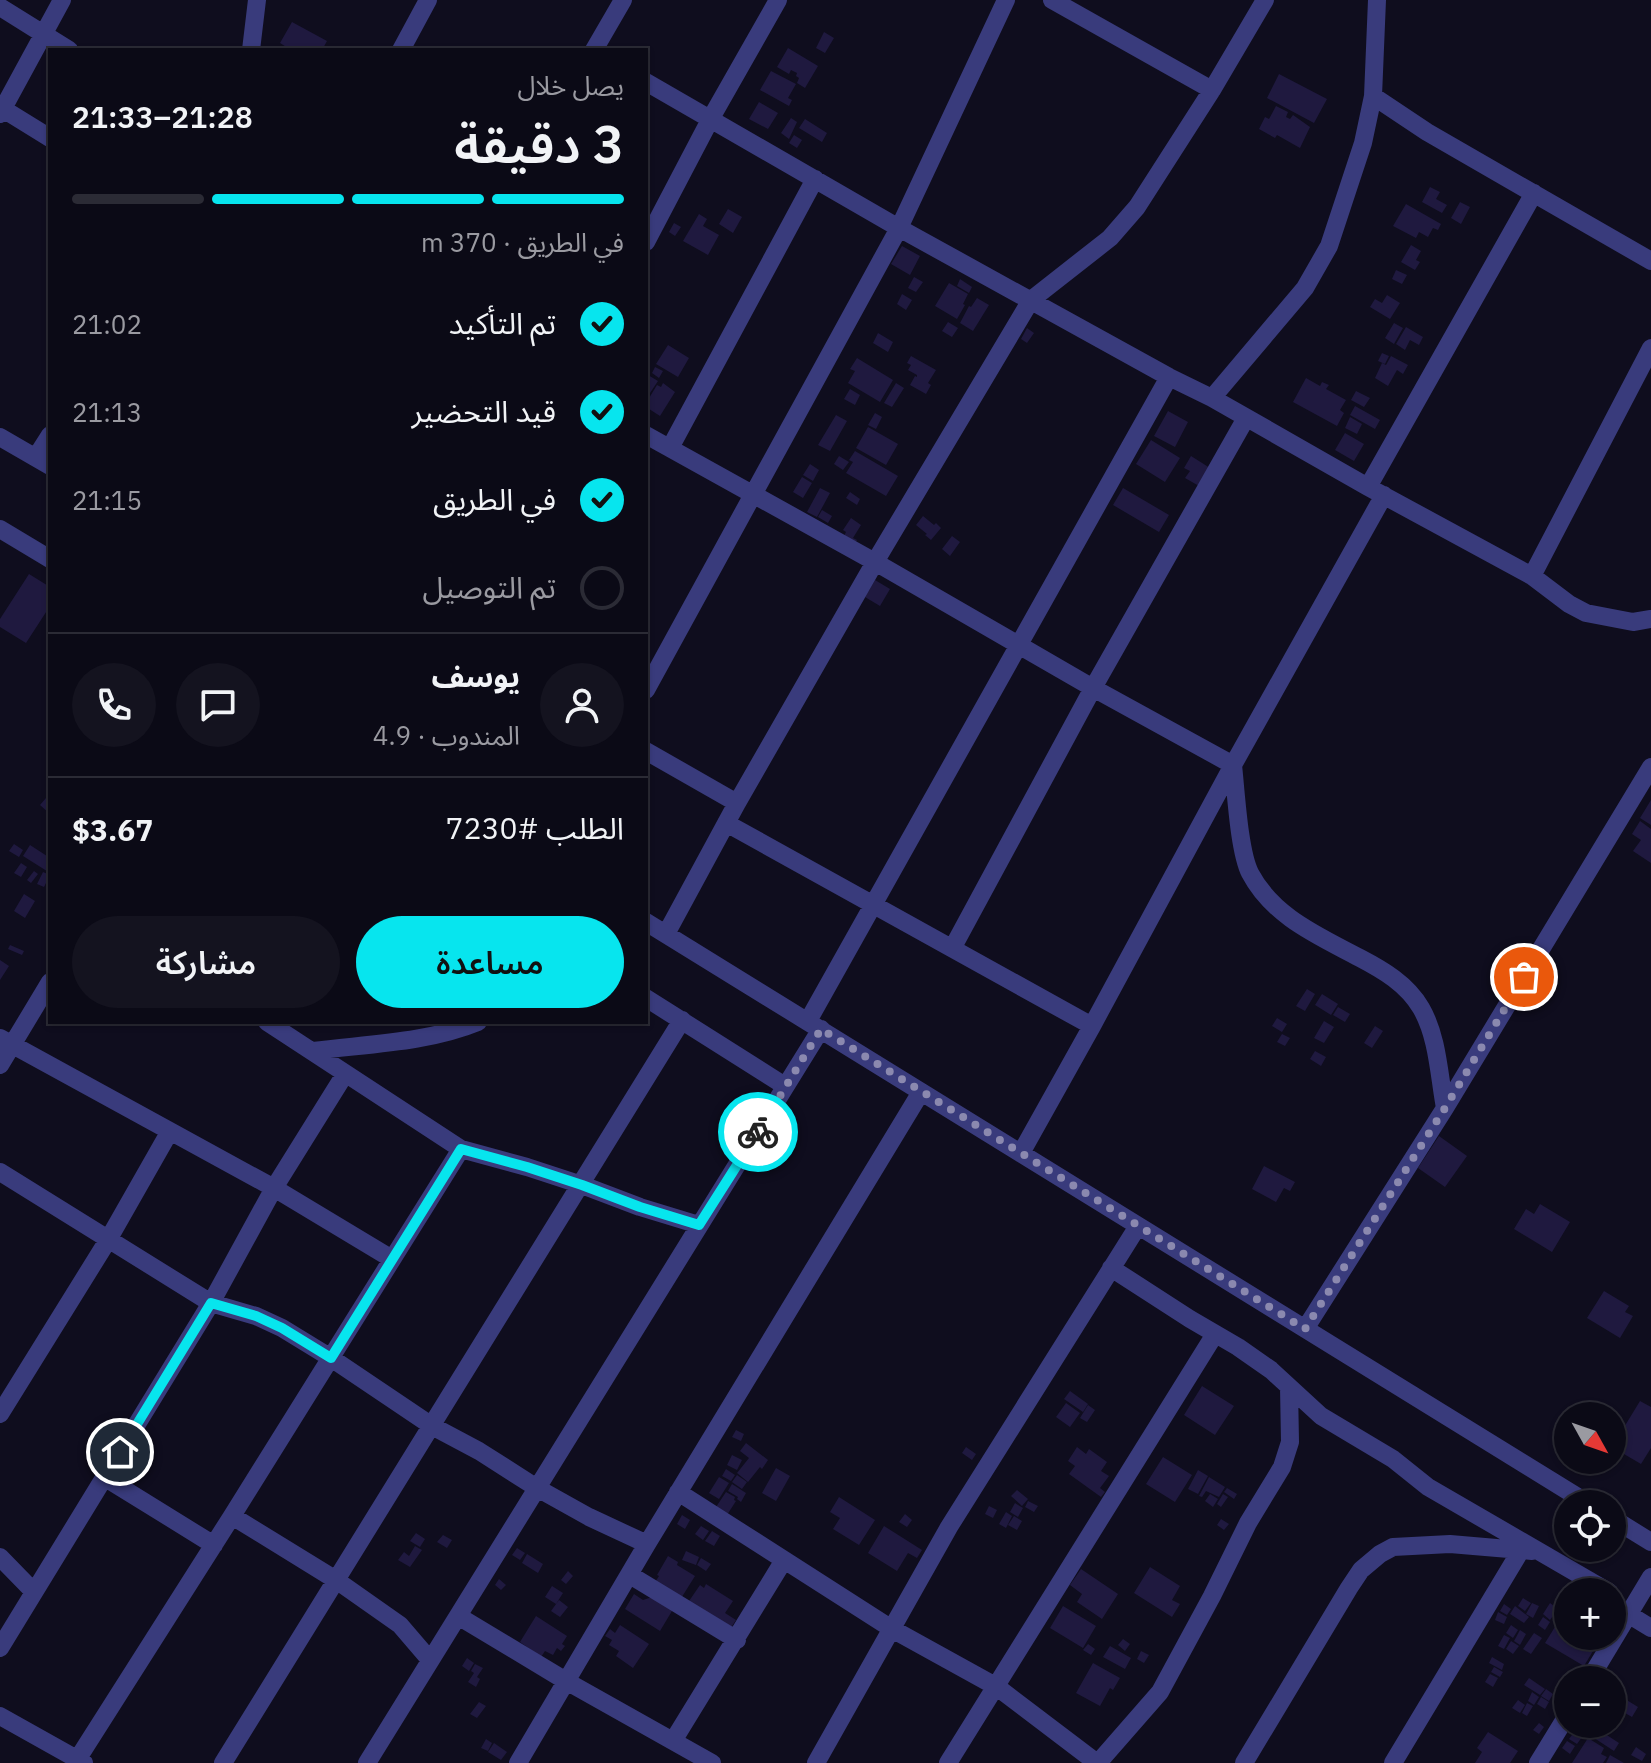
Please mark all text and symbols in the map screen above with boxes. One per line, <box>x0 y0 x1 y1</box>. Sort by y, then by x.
text: يصل خلال <box>517 68 624 102</box>
text: 21:28–21:33 <box>72 97 253 136</box>
text: 3 دقيقة <box>454 110 624 177</box>
text: في الطريق · 370 m <box>421 225 624 259</box>
icon: check <box>580 302 624 346</box>
text: تم التأكيد <box>449 303 556 342</box>
text: 21:02 <box>72 307 142 341</box>
icon: check <box>580 390 624 434</box>
text: قيد التحضير <box>412 391 556 430</box>
text: 21:13 <box>72 395 142 429</box>
icon: check <box>580 478 624 522</box>
text: في الطريق <box>433 479 556 518</box>
text: 21:15 <box>72 483 142 517</box>
text: تم التوصيل <box>423 567 556 606</box>
text: يوسف <box>432 656 520 695</box>
button: phone <box>72 663 156 747</box>
button: chat <box>176 663 260 747</box>
button: person <box>540 663 624 747</box>
text: المندوب · 4.9 <box>373 718 520 752</box>
text: الطلب #7230 <box>446 808 624 847</box>
text: $3.67 <box>72 810 153 849</box>
button: مشاركة <box>72 916 340 1008</box>
button: مساعدة <box>356 916 624 1008</box>
pin <box>1490 943 1558 1011</box>
icon: bag <box>1502 955 1546 999</box>
courier <box>718 1092 798 1172</box>
icon: bike <box>736 1110 780 1154</box>
north arrow <box>1554 1402 1626 1474</box>
map controls <box>1554 1402 1626 1738</box>
pin <box>86 1418 154 1486</box>
icon: home <box>98 1430 142 1474</box>
button: locate <box>1554 1490 1626 1562</box>
button: + <box>1554 1578 1626 1650</box>
button: − <box>1554 1666 1626 1738</box>

